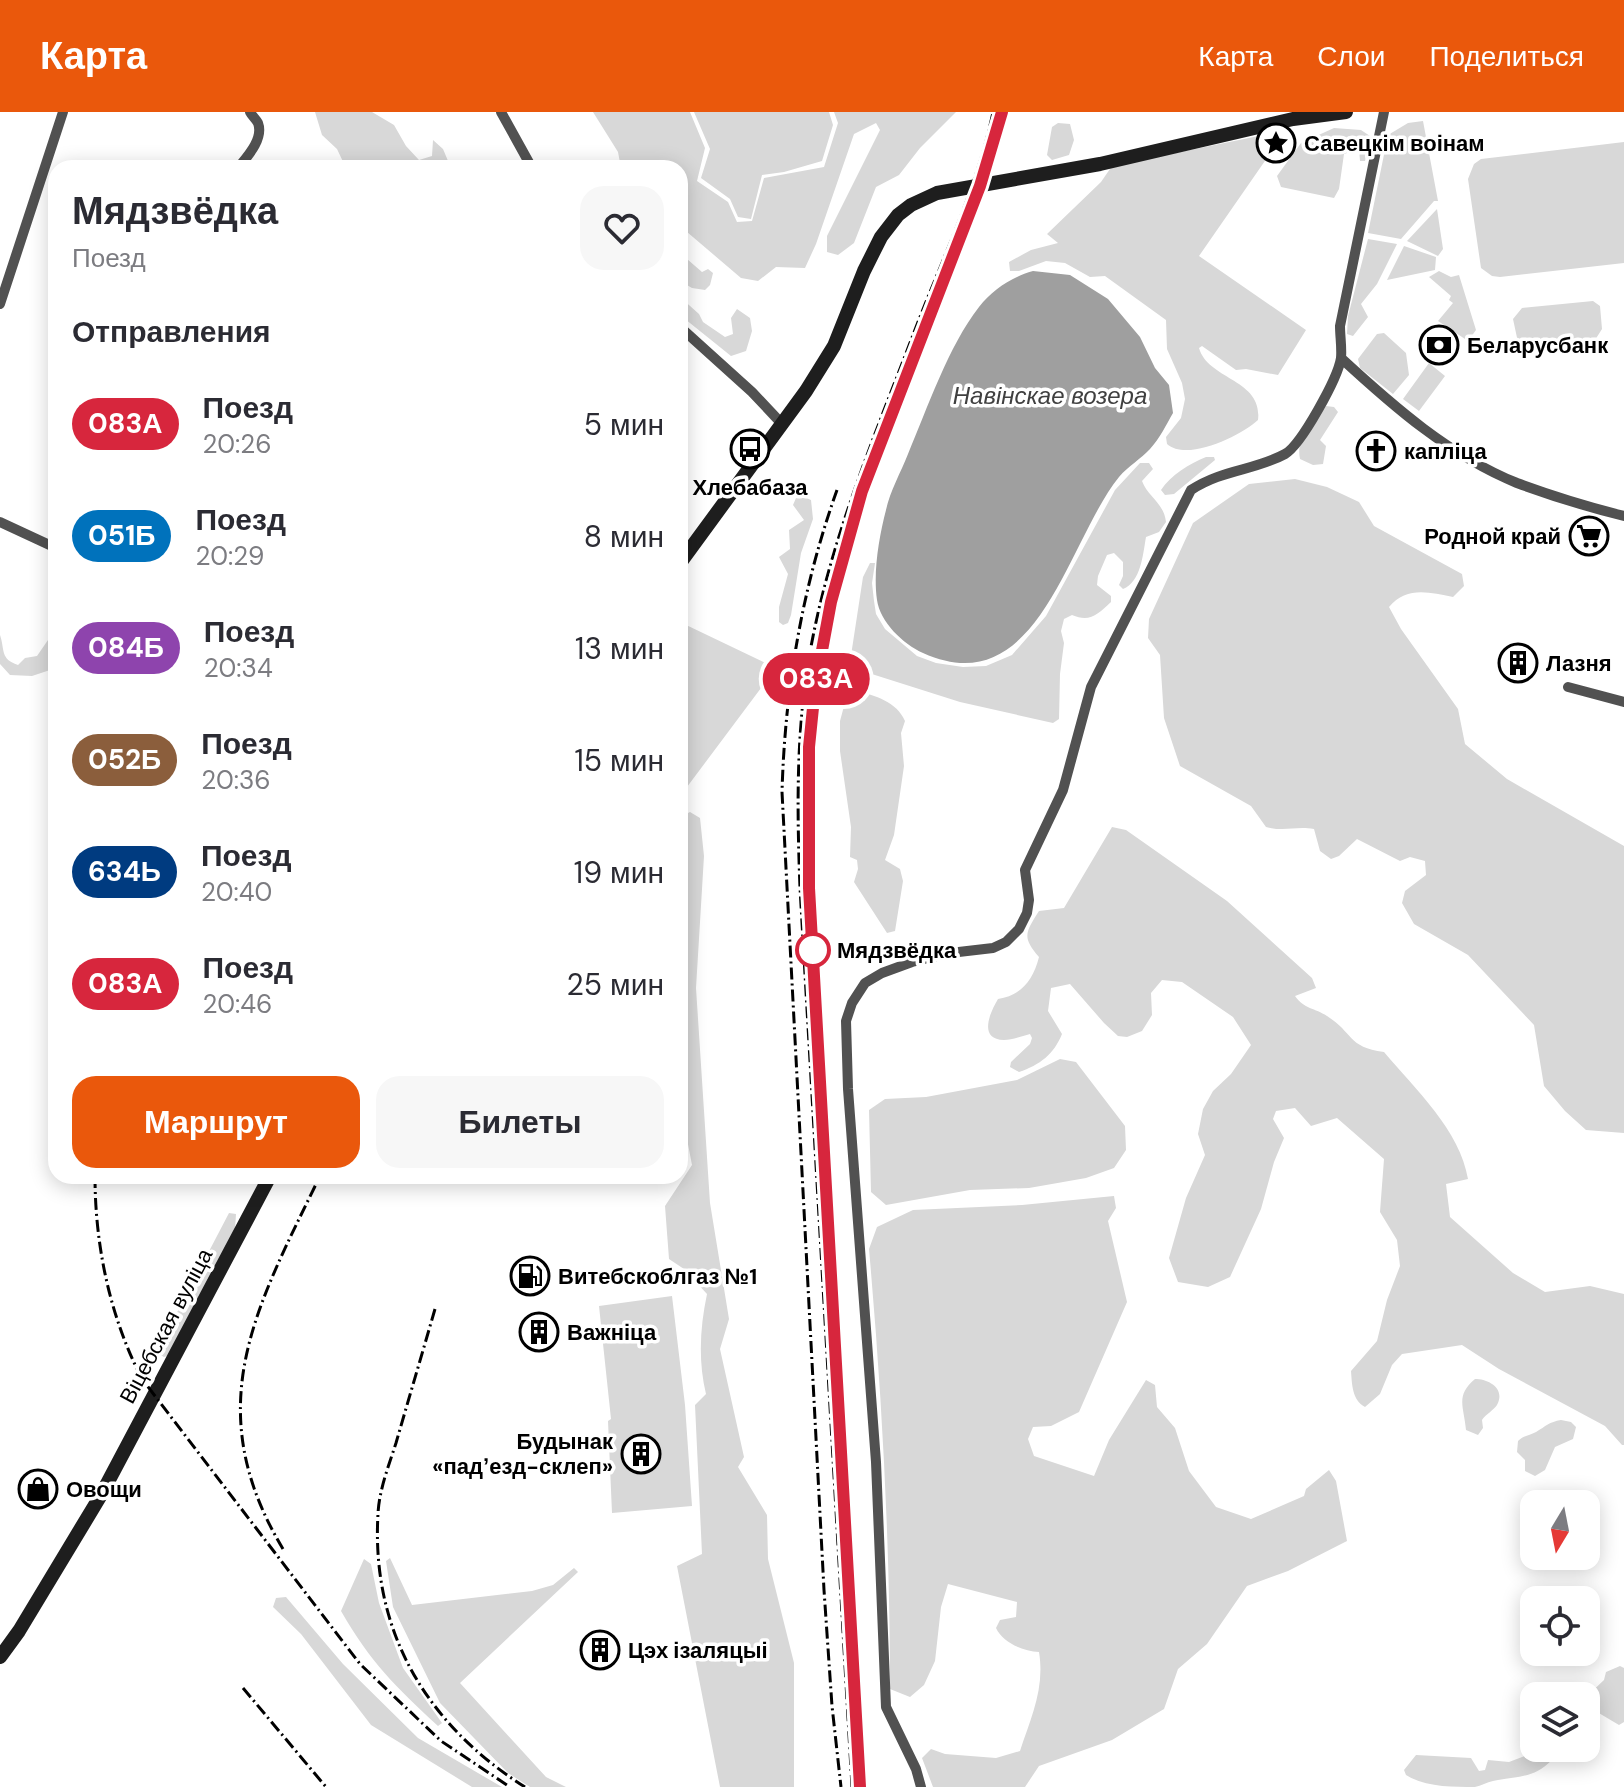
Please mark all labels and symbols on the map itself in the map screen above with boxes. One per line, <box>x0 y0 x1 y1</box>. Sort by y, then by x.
place icon: Савецкім воінам <box>1255 122 1297 164</box>
place label: Савецкім воінам <box>1304 129 1485 158</box>
bank icon: Беларусбанк <box>1418 324 1460 366</box>
place label: Беларусбанк <box>1467 331 1609 360</box>
water label: Навінскае возера <box>953 380 1147 411</box>
bus stop icon: Хлебабаза <box>729 428 771 470</box>
church icon: капліца <box>1355 430 1397 472</box>
place label: капліца <box>1404 437 1487 466</box>
place label: Хлебабаза <box>692 473 808 502</box>
supermarket icon: Родной край <box>1568 515 1610 557</box>
place label: Родной край <box>1424 522 1561 551</box>
building icon: Лазня <box>1497 642 1539 684</box>
place label: Лазня <box>1546 649 1612 678</box>
line badge: 083А <box>760 653 872 705</box>
marker: Мядзвёдка <box>796 933 830 967</box>
place label: Мядзвёдка <box>837 936 957 965</box>
street label: Віцебская вуліца <box>113 1243 219 1409</box>
fuel station icon: Витебскоблгаз №1 <box>509 1255 551 1297</box>
place label: Витебскоблгаз №1 <box>558 1262 757 1291</box>
building icon: Важніца <box>518 1311 560 1353</box>
place label: Важніца <box>567 1318 657 1347</box>
place label: Будынак «падʼезд-склеп» <box>432 1427 614 1481</box>
building icon: Будынак «падʼезд-склеп» <box>620 1433 662 1475</box>
shop icon: Овощи <box>17 1468 59 1510</box>
place label: Овощи <box>66 1475 142 1504</box>
north arrow <box>1520 1490 1600 1570</box>
building icon: Цэх ізаляцыі <box>579 1629 621 1671</box>
place label: Цэх ізаляцыі <box>628 1636 768 1665</box>

